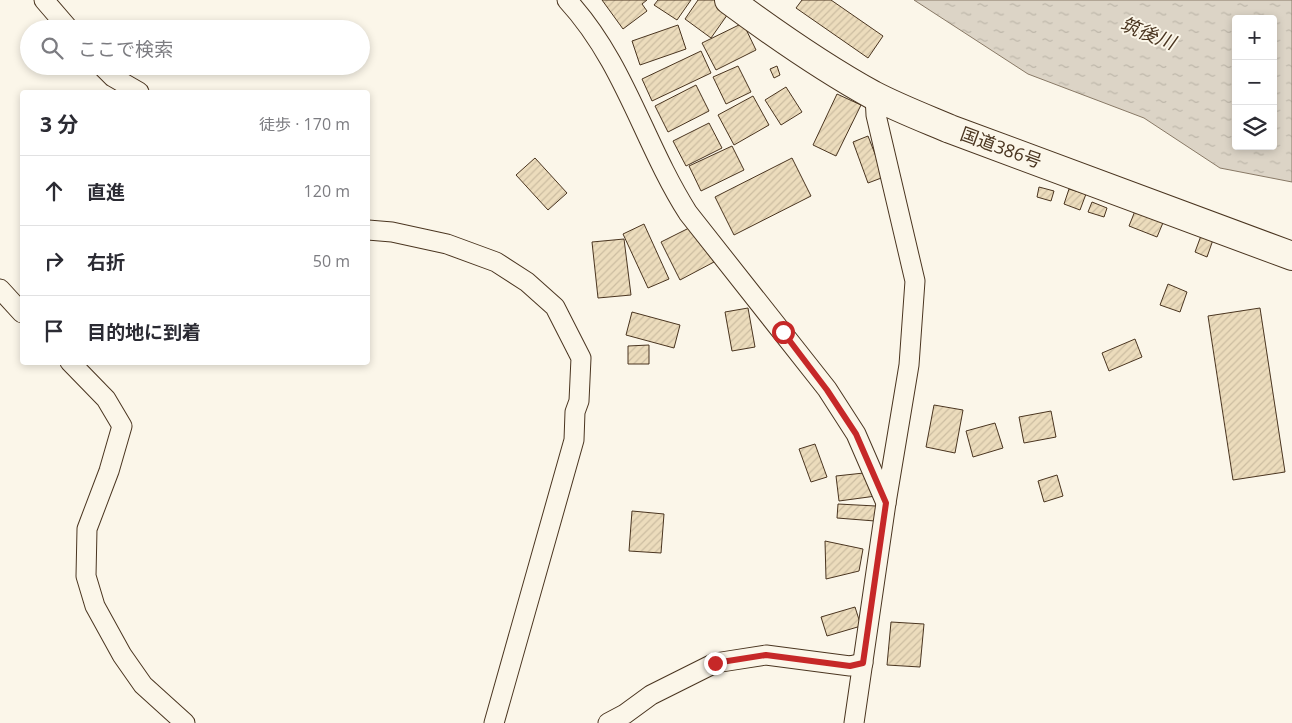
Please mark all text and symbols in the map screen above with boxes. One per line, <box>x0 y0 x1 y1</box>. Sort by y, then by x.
water label: 筑後川 <box>1117 11 1181 56</box>
map controls <box>1232 15 1277 150</box>
button: + <box>1232 15 1277 60</box>
search box <box>20 20 370 75</box>
icon: search <box>38 34 66 62</box>
text: ここで検索 <box>78 36 173 62</box>
button: − <box>1232 60 1277 105</box>
button: layers <box>1232 105 1277 150</box>
text: 3 分 <box>40 110 78 138</box>
text: 徒歩 · 170 m <box>259 113 350 135</box>
street label: 国道386号 <box>957 121 1045 173</box>
icon: ahead <box>40 177 68 205</box>
text: 直進 <box>87 179 125 205</box>
text: 120 m <box>304 180 350 202</box>
icon: right <box>40 247 68 275</box>
text: 右折 <box>87 249 125 275</box>
text: 50 m <box>313 250 350 272</box>
icon: arrive <box>40 317 68 345</box>
text: 目的地に到着 <box>87 319 201 345</box>
route start <box>772 321 795 344</box>
route end <box>704 652 727 675</box>

